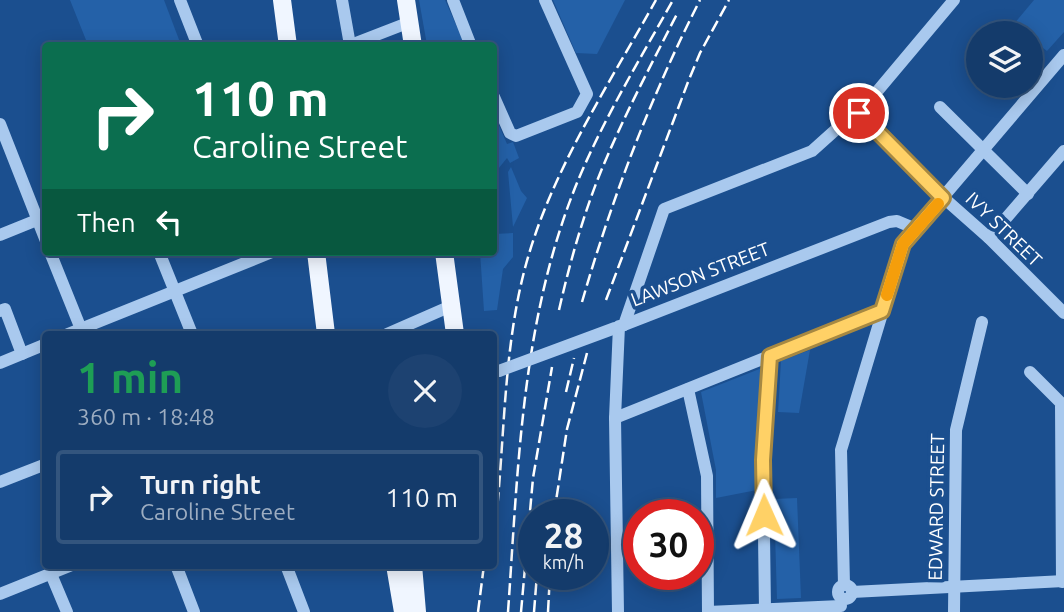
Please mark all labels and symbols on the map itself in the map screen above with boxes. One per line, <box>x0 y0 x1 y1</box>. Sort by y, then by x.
pin <box>829 83 889 143</box>
street label: IVY STREET <box>961 187 1047 271</box>
street label: LAWSON STREET <box>628 237 773 311</box>
street label: EDWARD STREET <box>924 433 948 581</box>
position arrow <box>727 478 801 552</box>
speed limit sign: 30 <box>623 499 714 590</box>

